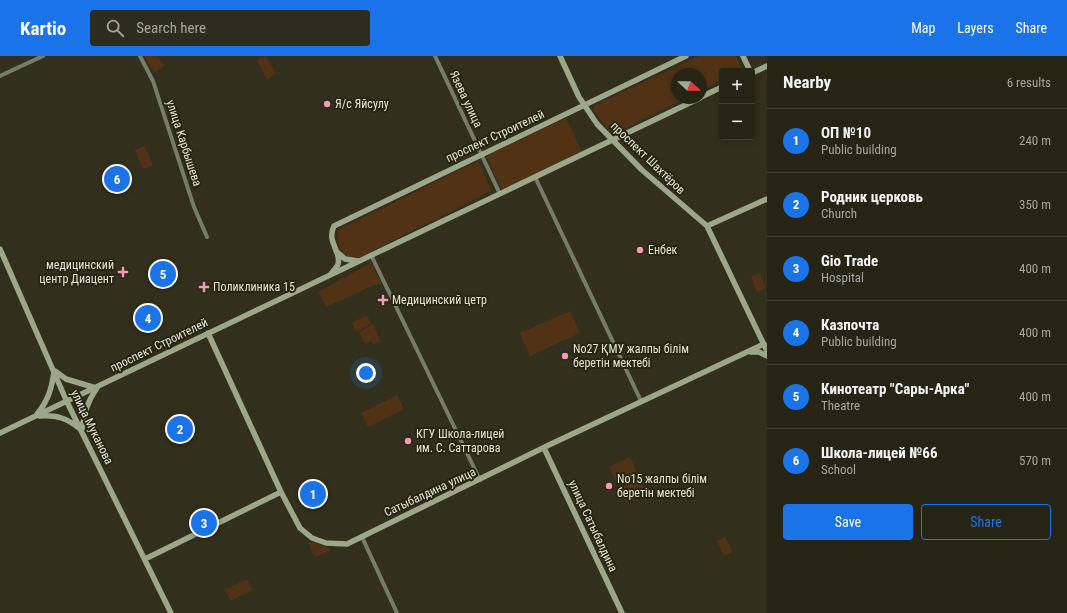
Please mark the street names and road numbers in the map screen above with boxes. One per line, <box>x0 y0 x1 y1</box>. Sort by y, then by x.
street label: Язева улица <box>447 68 485 130</box>
street label: улица Карбышева <box>163 98 205 188</box>
street label: проспект Строителей <box>444 107 546 165</box>
street label: проспект Шахтёров <box>608 119 688 197</box>
street label: проспект Строителей <box>108 315 210 375</box>
street label: улица Муканова <box>68 387 116 467</box>
street label: Сатыбалдина улица <box>382 465 478 519</box>
street label: улица Сатыбалдина <box>566 478 620 574</box>

